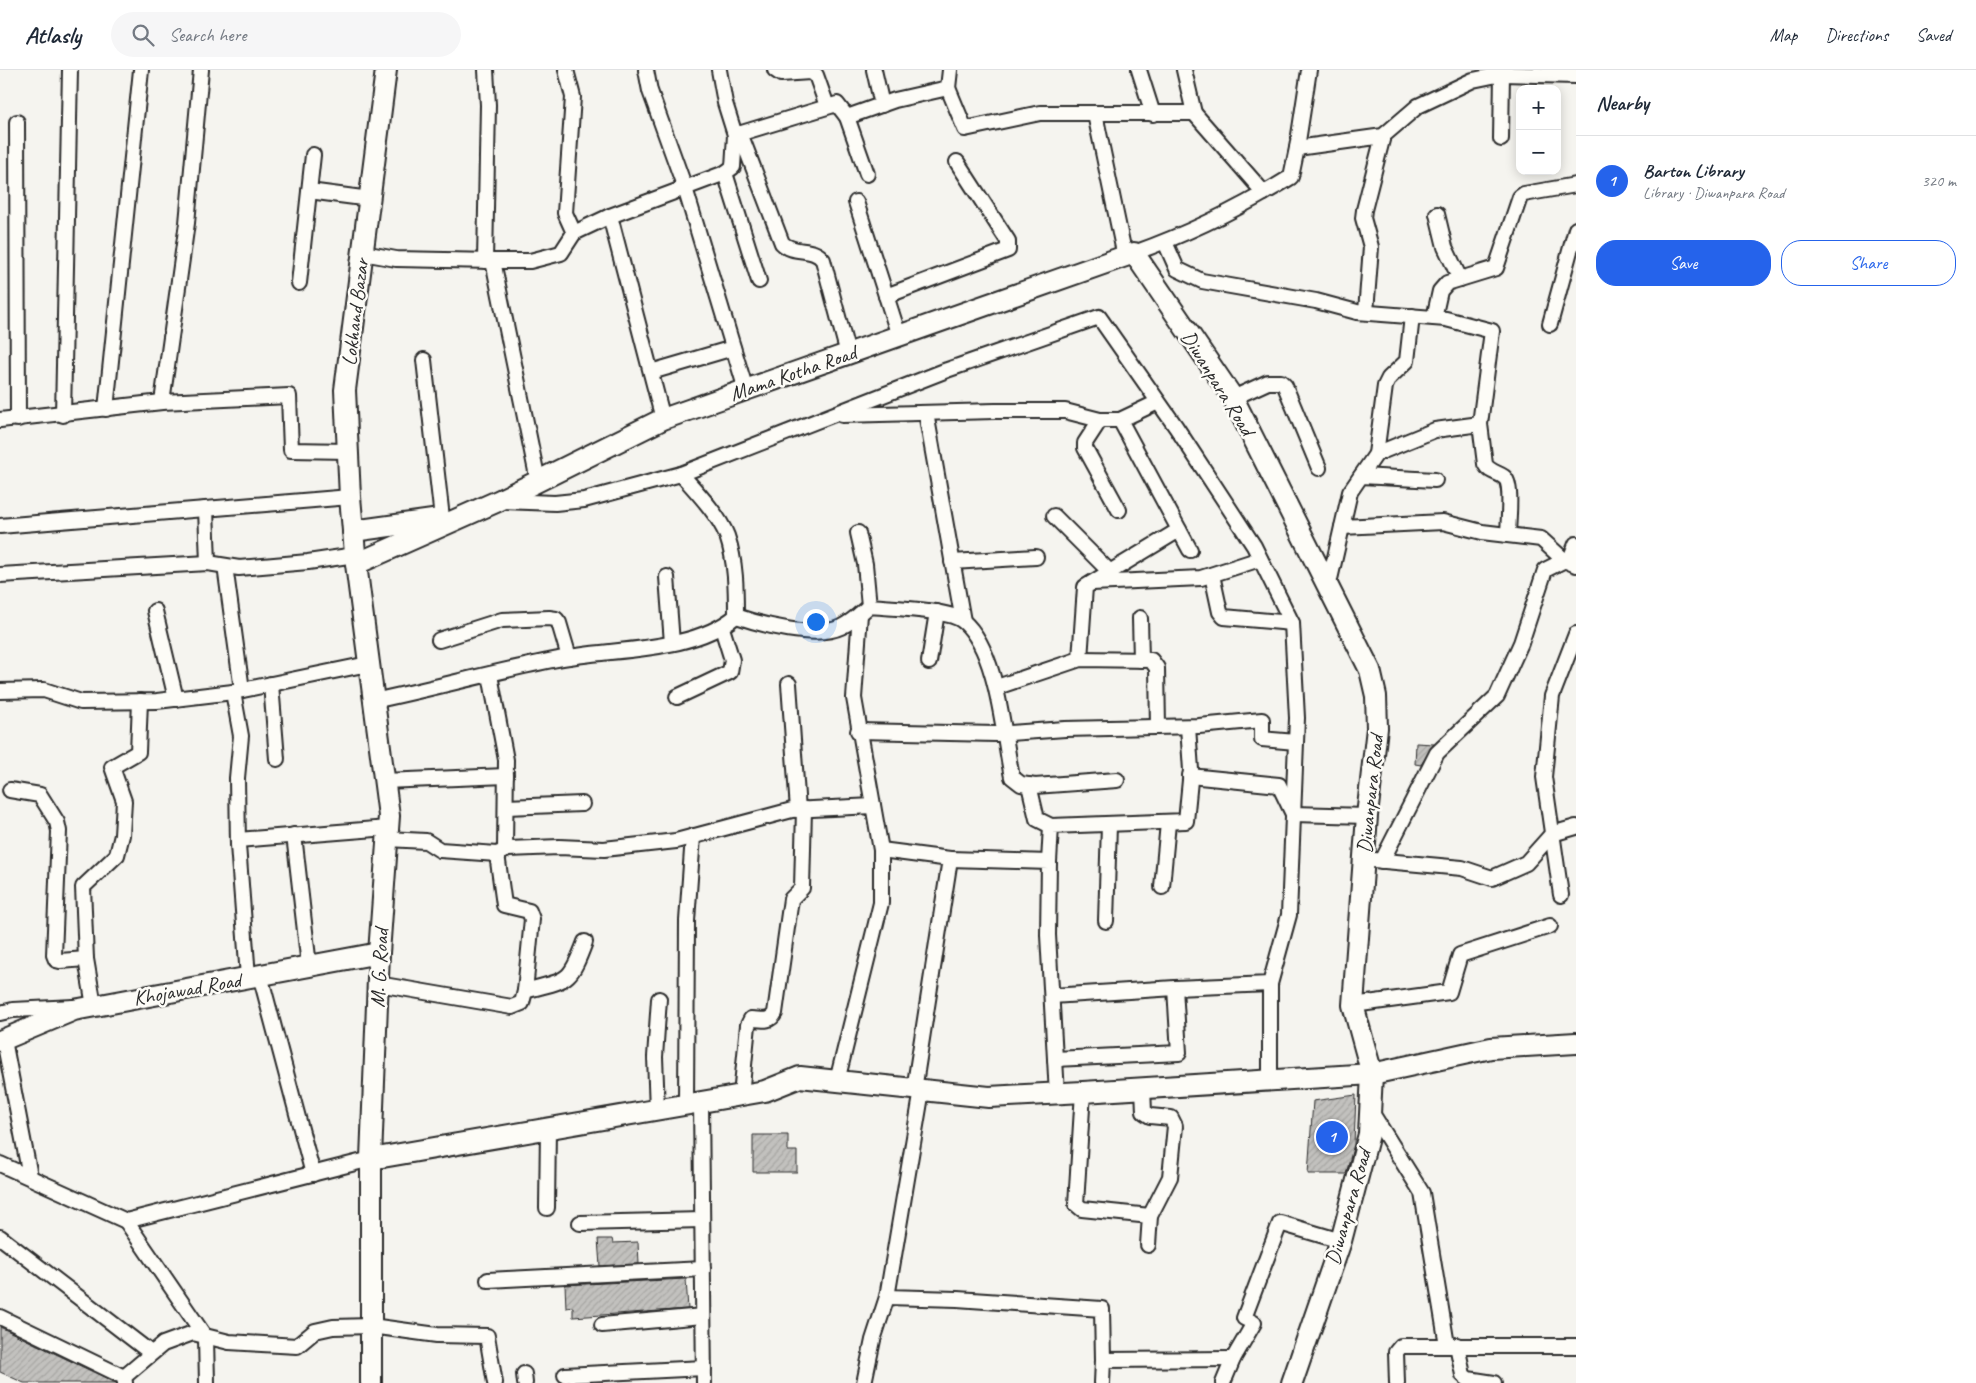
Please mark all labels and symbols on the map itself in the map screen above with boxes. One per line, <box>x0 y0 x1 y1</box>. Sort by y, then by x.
street label: Lokhand Bazar <box>336 256 375 367</box>
street label: Diwanpara Road <box>1176 326 1262 443</box>
street label: Mama Kotha Road <box>726 338 863 407</box>
your location <box>803 609 829 635</box>
street label: Diwanpara Road <box>1351 730 1390 854</box>
street label: M. G. Road <box>364 924 394 1008</box>
street label: Khojawad Road <box>131 966 246 1011</box>
pin: 1 <box>1316 1118 1348 1156</box>
street label: Diwanpara Road <box>1319 1143 1378 1268</box>

